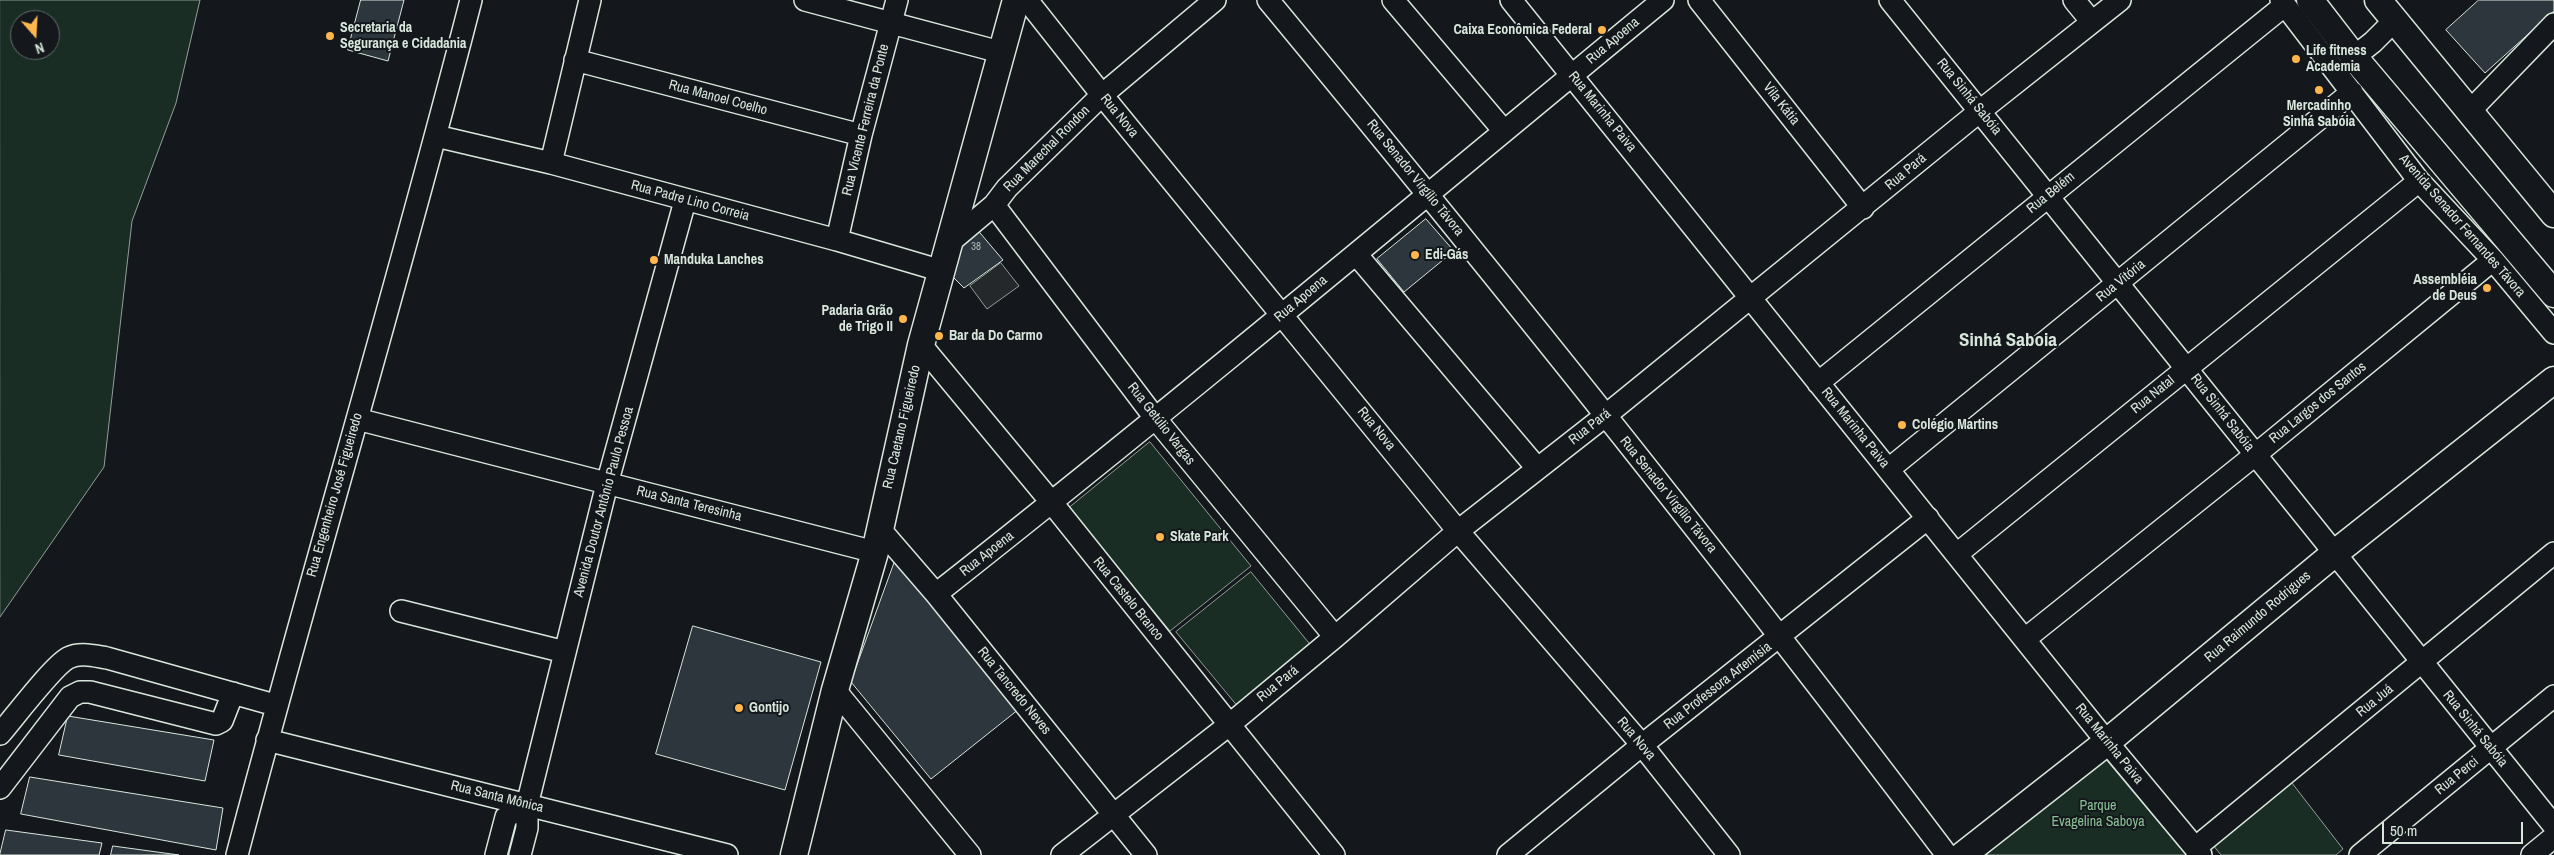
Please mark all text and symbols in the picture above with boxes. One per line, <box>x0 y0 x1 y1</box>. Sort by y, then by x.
north arrow <box>10 10 60 60</box>
street label: Rua Apoena <box>1583 14 1643 68</box>
place label: Secretaria da Segurança e Cidadania <box>340 20 466 52</box>
place label: Caixa Econômica Federal <box>1453 22 1592 38</box>
marker: Caixa Econômica Federal <box>1596 24 1608 36</box>
marker: Secretaria da Segurança e Cidadania <box>324 30 336 42</box>
text: N <box>33 38 46 58</box>
street label: Rua Vicente Ferreira da Ponte <box>839 42 893 198</box>
place label: Life fitness Academia <box>2306 43 2367 75</box>
marker: Life fitness Academia <box>2290 53 2302 65</box>
street label: Rua Sinhá Sabóia <box>1933 55 2005 139</box>
street label: Rua Marinha Paiva <box>1564 68 1640 156</box>
street label: Rua Manoel Coelho <box>667 77 769 119</box>
street label: Vila Kátia <box>1759 79 1803 129</box>
marker: Mercadinho Sinhá Sabóia <box>2313 84 2325 96</box>
street label: Rua Nova <box>1096 91 1142 141</box>
place label: Mercadinho Sinhá Sabóia <box>2283 98 2355 130</box>
street label: Rua Marechal Rondon <box>1000 102 1094 196</box>
street label: Rua Senador Virgílio Távora <box>1363 116 1467 240</box>
street label: Rua Pará <box>1882 150 1930 194</box>
street label: Avenida Senador Fernandes Távora <box>2395 151 2529 301</box>
street label: Rua Belém <box>2024 169 2078 217</box>
street label: Rua Padre Lino Correia <box>629 177 751 225</box>
house number: 38 <box>971 240 981 254</box>
place label: Edi-Gás <box>1425 247 1468 263</box>
marker: Edi-Gás <box>1409 249 1421 261</box>
place label: Manduka Lanches <box>664 252 764 268</box>
marker: Manduka Lanches <box>648 254 660 266</box>
street label: Rua Vitória <box>2093 256 2149 306</box>
street label: Rua Apoena <box>1271 272 1331 326</box>
place label: Assembléia de Deus <box>2413 272 2477 304</box>
marker: Assembléia de Deus <box>2481 282 2493 294</box>
place label: Padaria Grão de Trigo II <box>822 303 893 336</box>
marker: Padaria Grão de Trigo II <box>897 313 909 325</box>
place label: Bar da Do Carmo <box>949 328 1043 344</box>
marker: Bar da Do Carmo <box>933 330 945 342</box>
district label: Sinhá Saboia <box>1959 330 2057 352</box>
street label: Rua Largos dos Santos <box>2266 359 2370 447</box>
street label: Rua Caetano Figueiredo <box>880 364 924 490</box>
street label: Rua Sinhá Sabóia <box>2186 371 2258 455</box>
street label: Rua Natal <box>2128 372 2178 418</box>
street label: Rua Getúlio Vargas <box>1124 379 1198 469</box>
street label: Rua Marinha Paiva <box>1817 384 1893 472</box>
street label: Rua Nova <box>1353 404 1399 454</box>
street label: Avenida Doutor Antônio Paulo Pessoa <box>570 405 638 599</box>
street label: Rua Pará <box>1566 405 1614 449</box>
street label: Rua Engenheiro José Figueiredo <box>304 411 366 579</box>
place label: Colégio Martins <box>1912 417 1998 433</box>
marker: Colégio Martins <box>1896 419 1908 431</box>
street label: Rua Senador Virgílio Távora <box>1616 433 1720 557</box>
street label: Rua Santa Teresinha <box>635 483 743 525</box>
street label: Rua Apoena <box>957 528 1017 580</box>
place label: Skate Park <box>1170 529 1229 545</box>
marker: Skate Park <box>1154 531 1166 543</box>
street label: Rua Castelo Branco <box>1089 554 1167 644</box>
street label: Rua Raimundo Rodrigues <box>2202 568 2314 666</box>
street label: Rua Professora Artemísia <box>1661 639 1775 733</box>
street label: Rua Tancredo Neves <box>974 644 1054 738</box>
street label: Rua Pará <box>1254 662 1302 706</box>
street label: Rua Juá <box>2353 681 2397 721</box>
street label: Rua Sinhá Sabóia <box>2439 687 2511 771</box>
place label: Gontijo <box>749 700 789 716</box>
street label: Rua Marinha Paiva <box>2071 700 2147 788</box>
marker: Gontijo <box>733 702 745 714</box>
street label: Rua Nova <box>1613 714 1659 764</box>
street label: Rua Perci <box>2432 753 2482 799</box>
street label: Rua Santa Mônica <box>449 777 545 817</box>
park label: Parque Evagelina Saboya <box>2051 798 2145 830</box>
scale bar <box>2384 812 2525 844</box>
text: 50 m <box>2390 820 2417 841</box>

